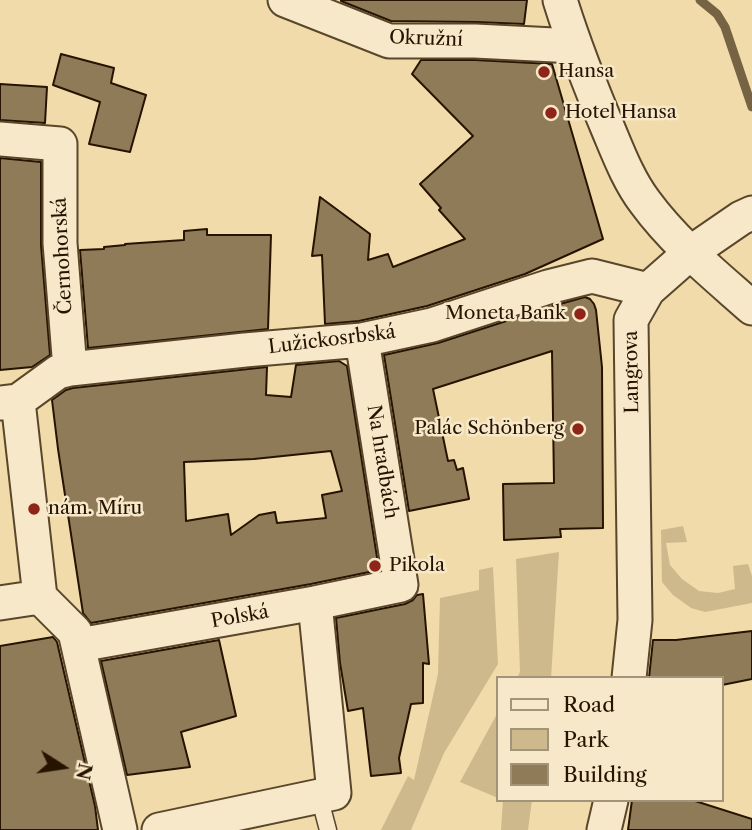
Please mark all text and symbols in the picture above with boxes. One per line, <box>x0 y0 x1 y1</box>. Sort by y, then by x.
street label: Okružní <box>389 26 463 52</box>
place label: Hansa <box>558 61 614 83</box>
marker: Hansa <box>536 64 552 80</box>
place label: Hotel Hansa <box>565 102 677 124</box>
marker: Hotel Hansa <box>543 105 559 121</box>
street label: Černohorská <box>49 197 77 315</box>
place label: Moneta Bank <box>445 303 566 325</box>
marker: Moneta Bank <box>572 306 588 322</box>
street label: Lužickosrbská <box>267 321 397 359</box>
street label: Langrova <box>620 330 644 414</box>
street label: Na hradbách <box>362 403 402 521</box>
place label: Palác Schönberg <box>414 418 564 440</box>
marker: Palác Schönberg <box>570 421 586 437</box>
place label: nám. Míru <box>48 498 142 520</box>
marker: nám. Míru <box>26 501 42 517</box>
place label: Pikola <box>389 555 445 577</box>
marker: Pikola <box>367 558 383 574</box>
street label: Polská <box>209 601 271 633</box>
legend <box>496 676 724 802</box>
text: Road <box>563 692 615 717</box>
text: Park <box>563 727 609 752</box>
north arrow <box>28 732 98 802</box>
text: N <box>71 761 97 782</box>
text: Building <box>563 762 647 787</box>

